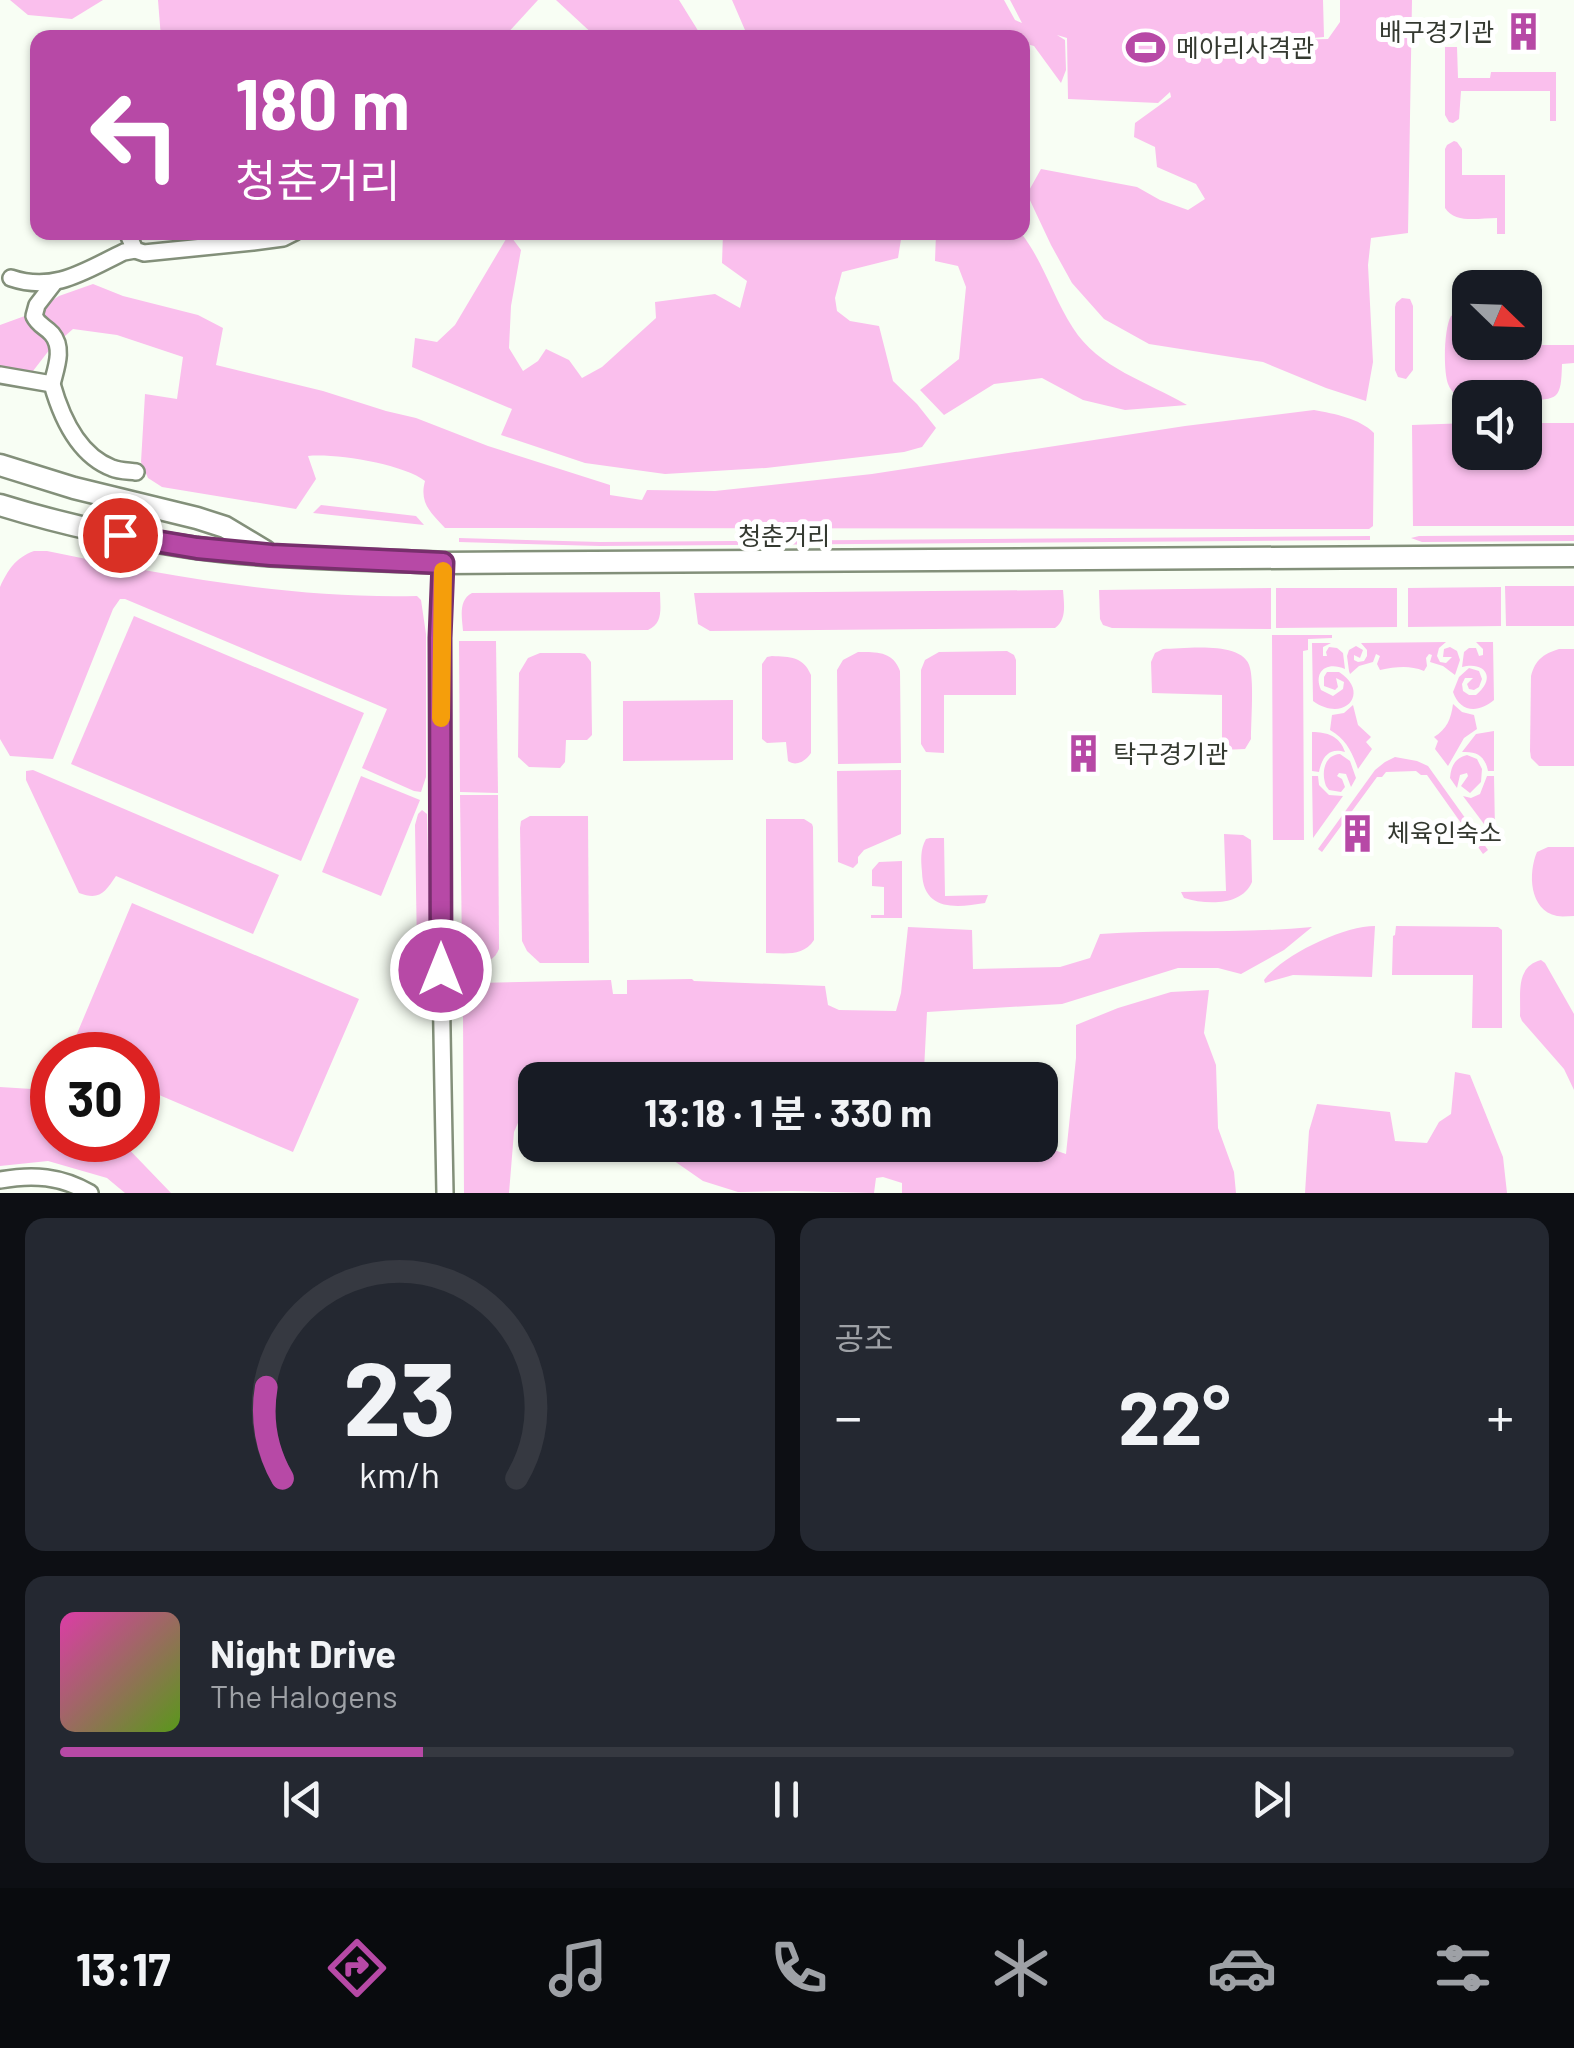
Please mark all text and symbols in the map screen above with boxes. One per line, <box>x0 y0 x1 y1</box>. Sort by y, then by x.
building icon: 배구경기관 <box>1503 11 1545 53</box>
place label: 배구경기관 <box>1379 16 1494 46</box>
sports icon: 메아리사격관 <box>1125 27 1167 69</box>
place label: 메아리사격관 <box>1176 32 1314 62</box>
text: 180 m <box>235 60 410 144</box>
icon: left <box>70 70 200 200</box>
text: 청춘거리 <box>235 152 401 206</box>
north arrow <box>1452 270 1542 360</box>
map controls <box>1452 270 1542 470</box>
button: sound <box>1452 380 1542 470</box>
pin <box>78 493 163 578</box>
icon: arrive <box>93 508 148 563</box>
street label: 청춘거리 <box>738 520 830 550</box>
building icon: 탁구경기관 <box>1062 733 1104 775</box>
place label: 탁구경기관 <box>1113 738 1228 768</box>
building icon: 체육인숙소 <box>1336 812 1378 854</box>
place label: 체육인숙소 <box>1387 817 1502 847</box>
position arrow <box>389 918 493 1022</box>
speed limit sign: 30 <box>30 1032 160 1162</box>
text: 13:18 · 1 분 · 330 m <box>644 1089 932 1135</box>
text: 공조 <box>835 1318 893 1356</box>
text: 23 <box>343 1332 456 1457</box>
text: 22° <box>1118 1370 1230 1460</box>
text: − <box>835 1382 862 1448</box>
text: + <box>1486 1382 1514 1448</box>
text: km/h <box>359 1452 440 1495</box>
text: Night Drive <box>210 1630 396 1676</box>
text: The Halogens <box>210 1676 398 1714</box>
icon: previous <box>275 1772 330 1827</box>
icon: pause <box>759 1772 814 1827</box>
icon: next <box>1244 1772 1299 1827</box>
icon: directions <box>322 1933 392 2003</box>
icon: music <box>543 1933 613 2003</box>
icon: phone <box>764 1933 834 2003</box>
icon: climate <box>986 1933 1056 2003</box>
icon: car <box>1207 1933 1277 2003</box>
icon: filters <box>1428 1933 1498 2003</box>
text: 13:17 <box>76 1941 171 1995</box>

